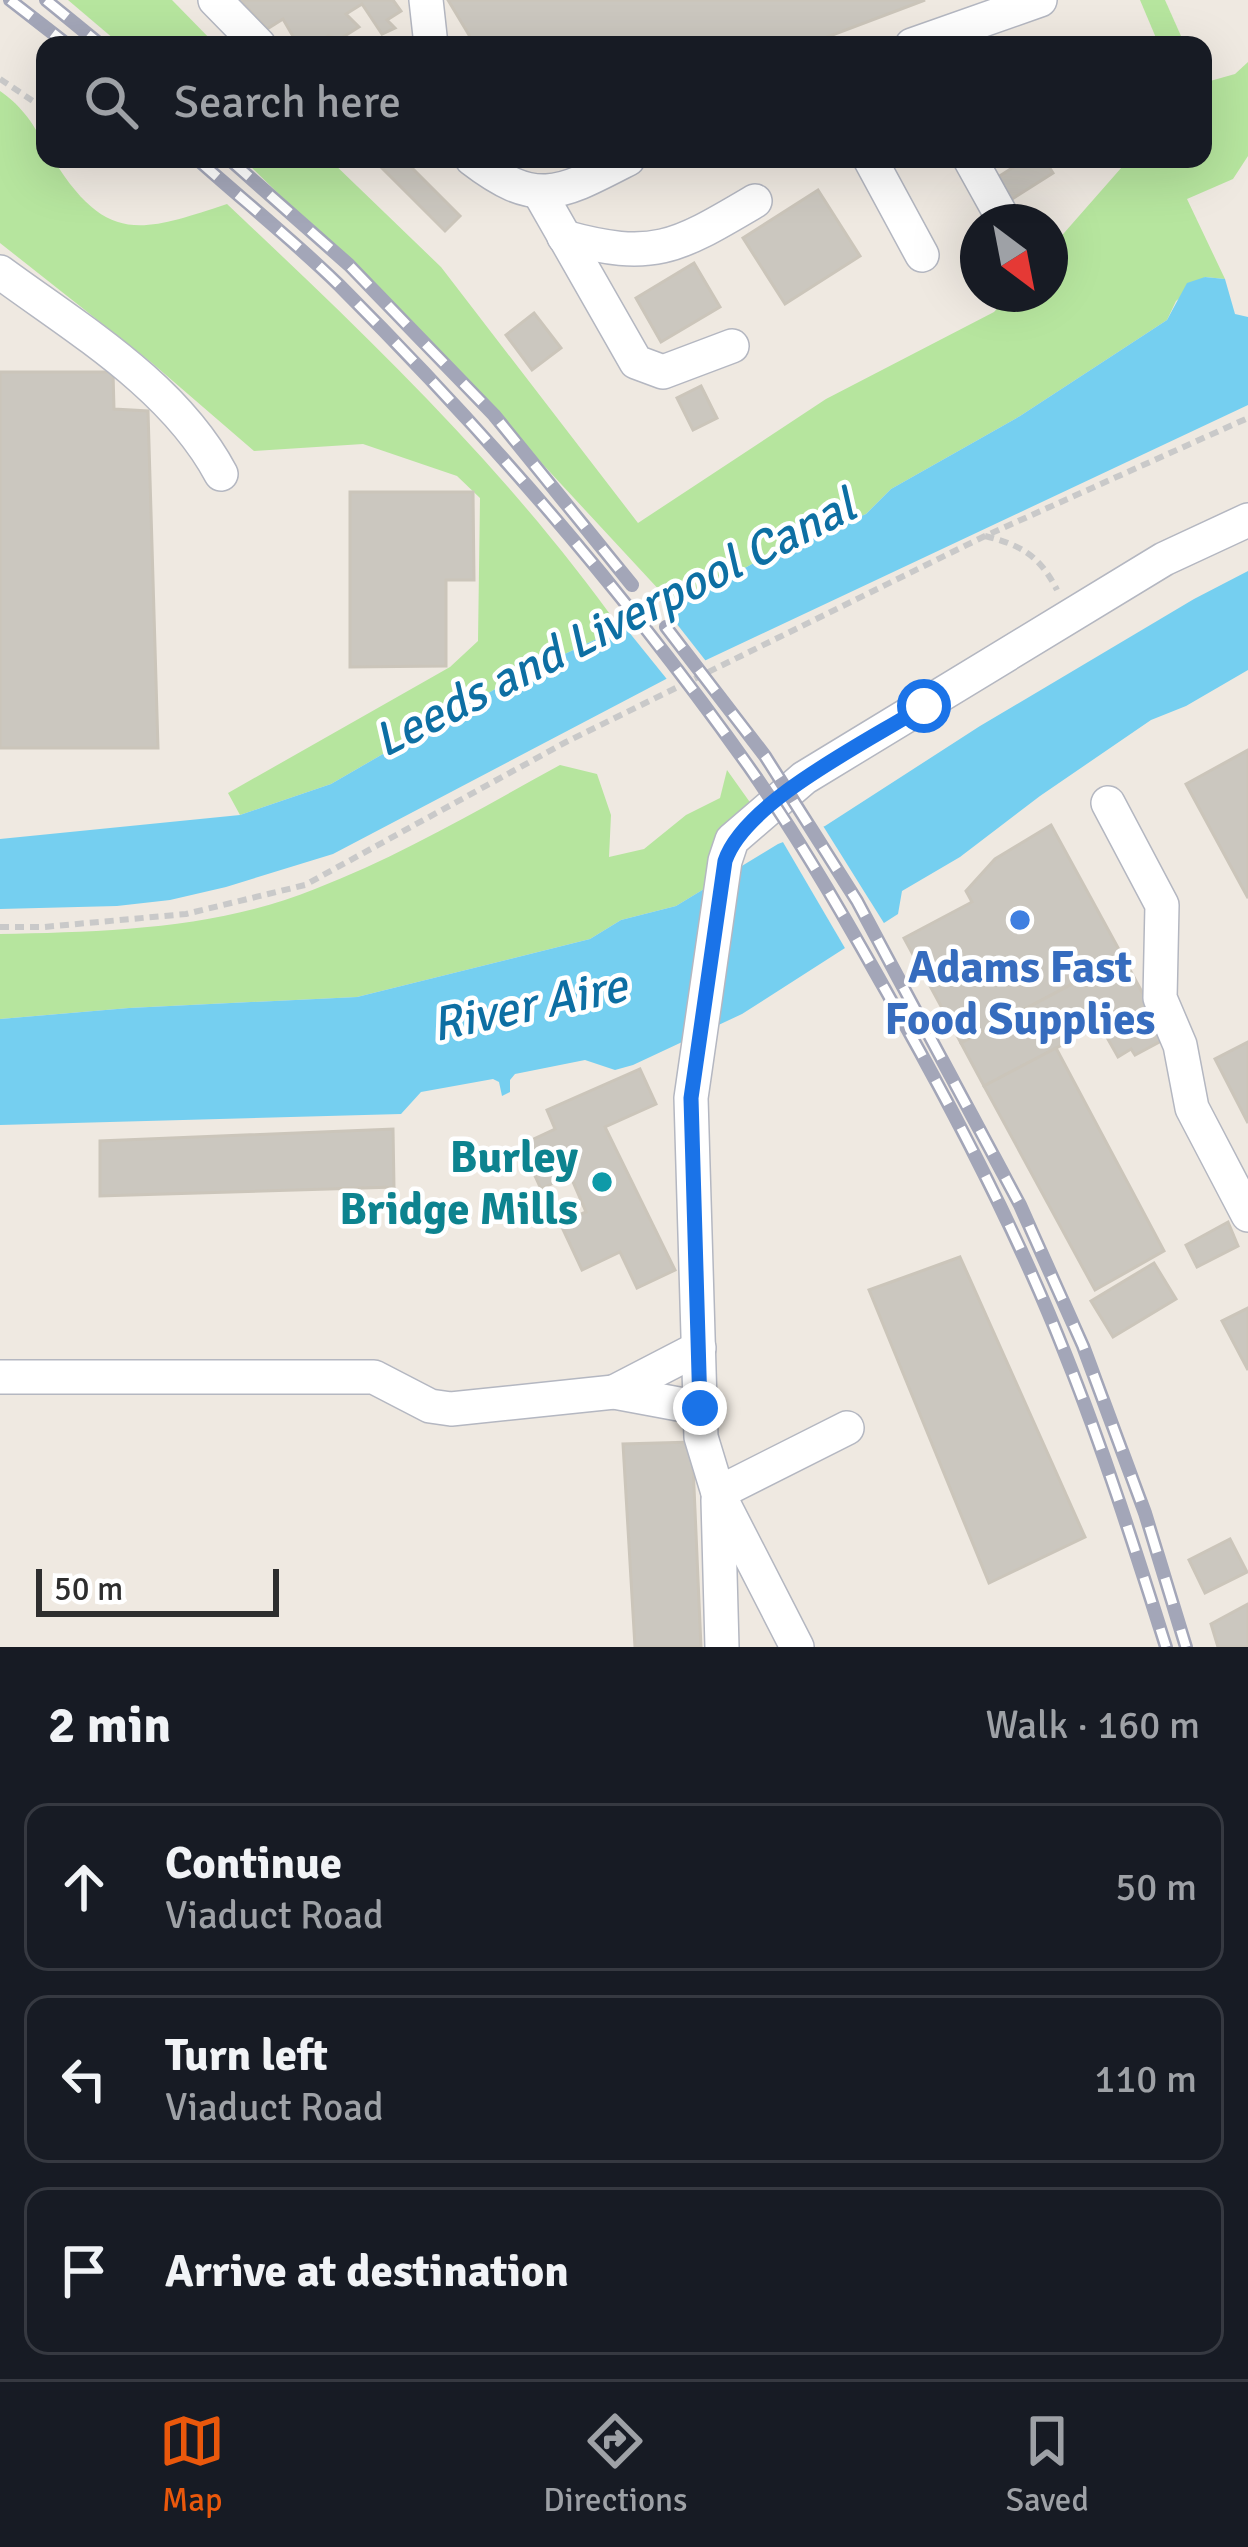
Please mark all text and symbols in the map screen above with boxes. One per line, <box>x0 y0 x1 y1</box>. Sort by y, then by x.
search box <box>36 36 1212 168</box>
icon: search <box>78 69 144 135</box>
text: Search here <box>174 75 401 130</box>
north arrow <box>960 204 1068 312</box>
water label: Leeds and Liverpool Canal <box>364 475 868 771</box>
route start <box>897 679 951 733</box>
marker: Adams Fast Food Supplies <box>1007 907 1033 933</box>
place label: Adams Fast Food Supplies <box>884 940 1156 1047</box>
water label: River Aire <box>426 956 634 1055</box>
place label: Burley Bridge Mills <box>339 1130 579 1237</box>
marker: Burley Bridge Mills <box>589 1169 615 1195</box>
route end <box>673 1381 727 1435</box>
scale bar <box>36 1563 279 1616</box>
text: 50 m <box>54 1569 123 1610</box>
text: 2 min <box>48 1694 171 1757</box>
text: Walk · 160 m <box>986 1701 1200 1749</box>
text: Continue <box>165 1836 342 1891</box>
icon: ahead <box>51 1854 117 1920</box>
text: 50 m <box>1115 1863 1197 1911</box>
text: Viaduct Road <box>165 1891 384 1939</box>
text: Turn left <box>165 2028 328 2083</box>
icon: left <box>51 2046 117 2112</box>
text: 110 m <box>1094 2055 1197 2103</box>
text: Viaduct Road <box>165 2083 384 2131</box>
icon: arrive <box>51 2238 117 2304</box>
text: Arrive at destination <box>165 2244 569 2299</box>
tab: Map <box>159 2408 225 2521</box>
tab: Directions <box>543 2408 688 2521</box>
tab: Saved <box>1006 2408 1089 2521</box>

